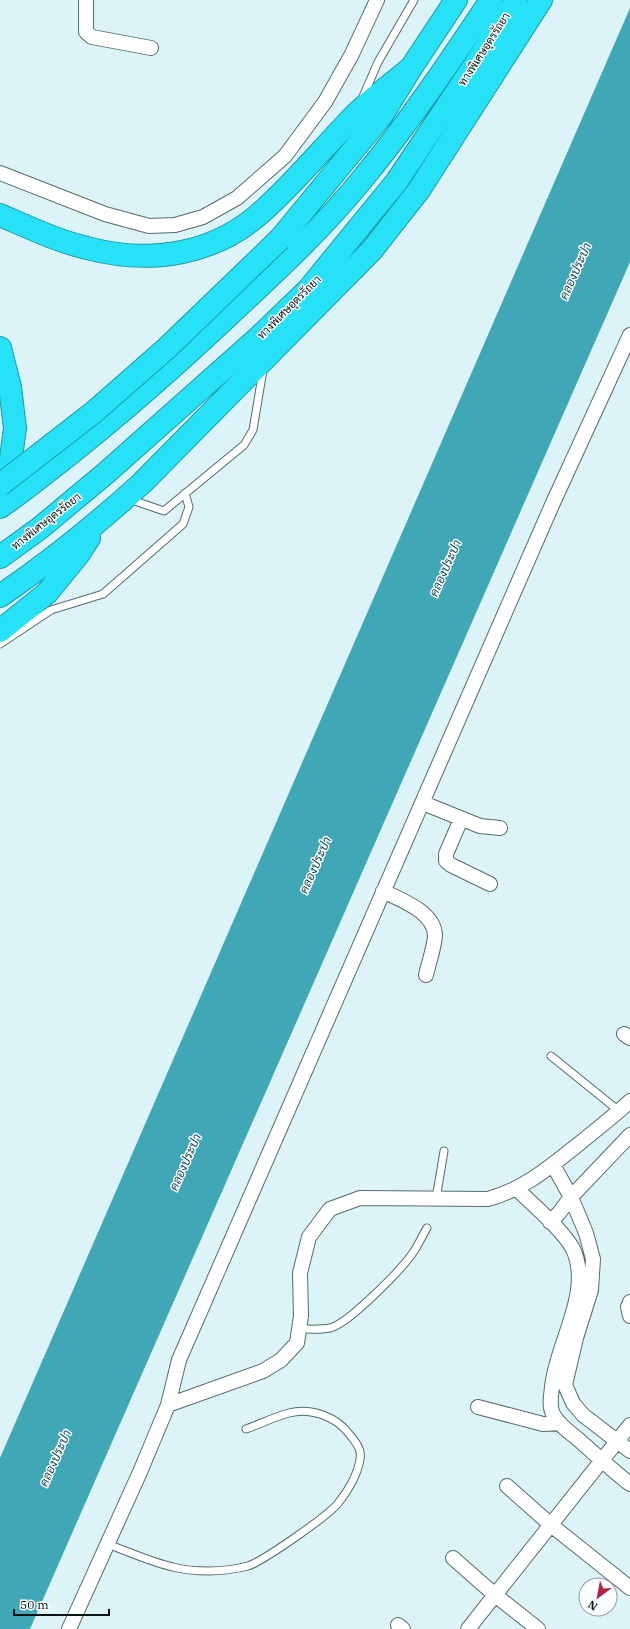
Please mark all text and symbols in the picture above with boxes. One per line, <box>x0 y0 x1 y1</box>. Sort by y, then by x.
street label: ทางพิเศษอุดรรัถยา <box>455 10 515 89</box>
water label: คลองประปา <box>556 240 594 302</box>
street label: ทางพิเศษอุดรรัถยา <box>254 272 325 343</box>
street label: ทางพิเศษอุดรรัถยา <box>8 489 85 554</box>
water label: คลองประปา <box>426 537 464 599</box>
water label: คลองประปา <box>296 834 334 896</box>
water label: คลองประปา <box>166 1131 204 1193</box>
water label: คลองประปา <box>36 1427 74 1489</box>
north arrow <box>578 1577 618 1617</box>
scale bar <box>14 1591 109 1617</box>
text: 50 m <box>20 1597 49 1612</box>
text: N <box>585 1597 600 1614</box>

